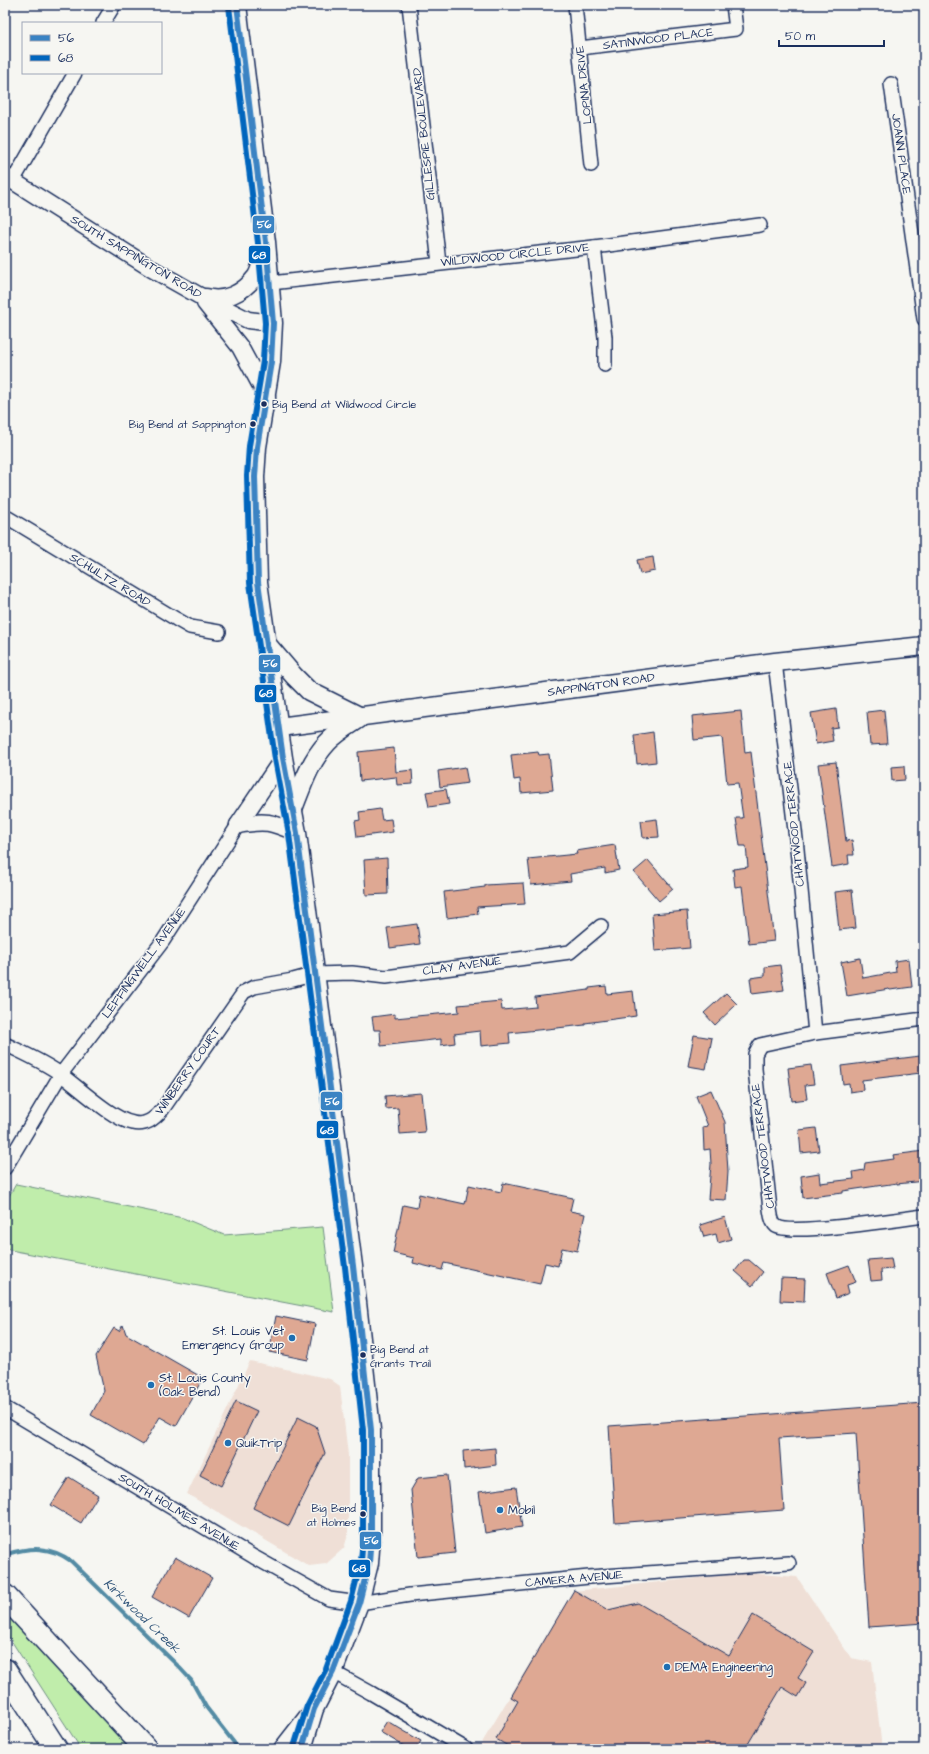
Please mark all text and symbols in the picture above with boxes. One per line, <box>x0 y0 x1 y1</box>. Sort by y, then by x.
legend <box>22 22 162 74</box>
scale bar <box>779 22 884 48</box>
street label: SATINWOOD PLACE <box>602 24 714 54</box>
text: 50 m <box>785 28 816 45</box>
text: 56 <box>58 30 74 47</box>
street label: LOPINA DRIVE <box>571 45 597 125</box>
text: 68 <box>58 50 74 67</box>
street label: GILLESPIE BOULEVARD <box>409 67 439 201</box>
street label: JOANN PLACE <box>887 113 915 195</box>
street label: SOUTH SAPPINGTON ROAD <box>67 211 205 303</box>
line badge: 56 <box>252 215 275 234</box>
text: 56 <box>257 217 271 232</box>
street label: WILDWOOD CIRCLE DRIVE <box>440 239 590 271</box>
line badge: 68 <box>248 245 271 264</box>
text: 68 <box>252 248 267 263</box>
place label: Big Bend at Wildwood Circle <box>272 397 416 413</box>
marker: Big Bend at Wildwood Circle <box>259 399 269 409</box>
place label: Big Bend at Sappington <box>129 417 246 433</box>
marker: Big Bend at Sappington <box>248 419 258 429</box>
street label: SCHULTZ ROAD <box>66 549 154 611</box>
line badge: 56 <box>258 654 281 673</box>
text: 56 <box>263 656 277 671</box>
street label: SAPPINGTON ROAD <box>546 669 656 701</box>
line badge: 68 <box>254 684 277 703</box>
text: 68 <box>259 686 274 701</box>
street label: CHATWOOD TERRACE <box>779 761 809 887</box>
street label: LEFFINGWELL AVENUE <box>98 904 190 1022</box>
street label: CLAY AVENUE <box>422 952 502 980</box>
street label: WINBERRY COURT <box>151 1023 225 1118</box>
street label: CHATWOOD TERRACE <box>747 1083 779 1209</box>
line badge: 56 <box>320 1091 343 1111</box>
text: 56 <box>325 1094 339 1109</box>
line badge: 68 <box>316 1120 339 1139</box>
text: 68 <box>320 1123 335 1138</box>
place label: St. Louis Vet Emergency Group <box>182 1323 284 1355</box>
marker: St. Louis Vet Emergency Group <box>287 1333 297 1343</box>
place label: Big Bend at Grants Trail <box>370 1342 431 1371</box>
marker: Big Bend at Grants Trail <box>358 1350 368 1360</box>
place label: St. Louis County (Oak Bend) <box>159 1370 251 1401</box>
marker: St. Louis County (Oak Bend) <box>146 1380 156 1390</box>
place label: QuikTrip <box>236 1435 283 1452</box>
marker: QuikTrip <box>223 1438 233 1448</box>
street label: SOUTH HOLMES AVENUE <box>115 1469 243 1555</box>
place label: Big Bend at Holmes <box>307 1501 356 1530</box>
place label: Mobil <box>508 1502 535 1519</box>
marker: Mobil <box>495 1505 505 1515</box>
marker: Big Bend at Holmes <box>358 1509 368 1519</box>
line badge: 56 <box>359 1531 382 1550</box>
text: 56 <box>364 1533 378 1548</box>
line badge: 68 <box>348 1559 371 1578</box>
text: 68 <box>352 1561 367 1576</box>
street label: CAMERA AVENUE <box>524 1566 624 1592</box>
water label: Kirkwood Creek <box>100 1575 185 1658</box>
place label: DEMA Engineering <box>675 1659 773 1677</box>
marker: DEMA Engineering <box>662 1662 672 1672</box>

